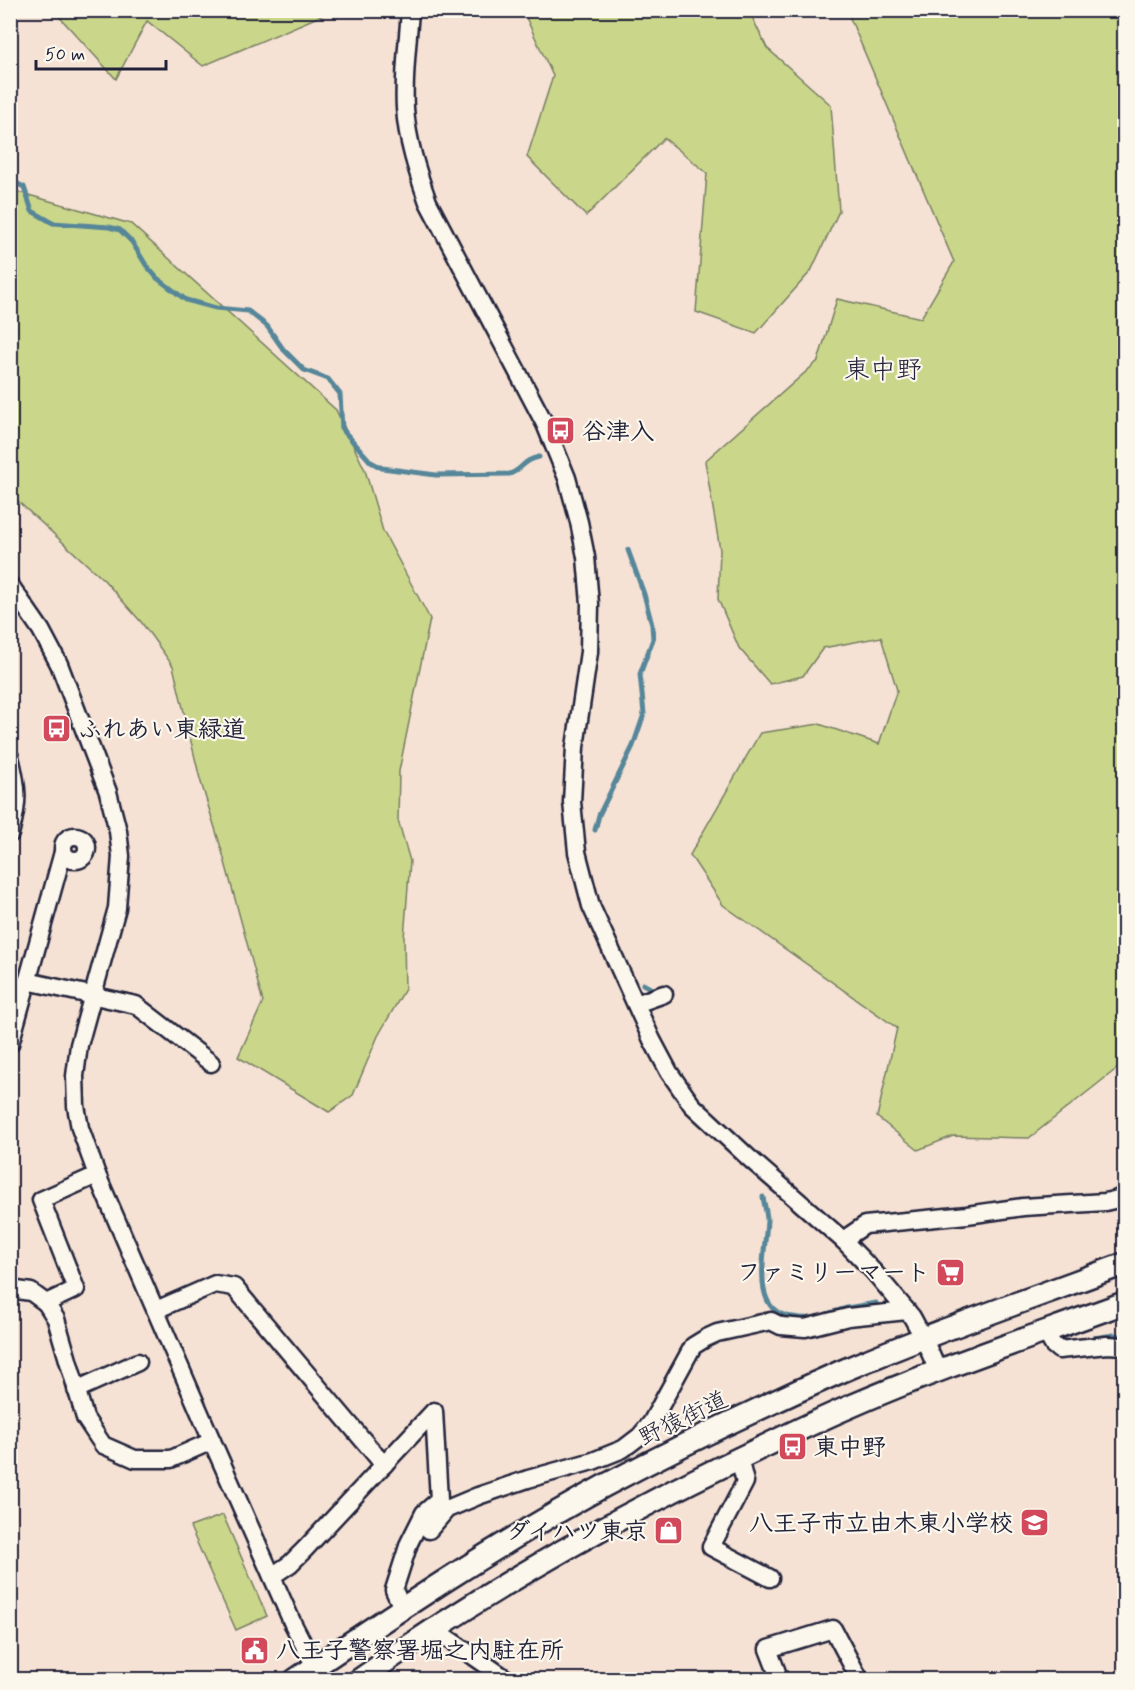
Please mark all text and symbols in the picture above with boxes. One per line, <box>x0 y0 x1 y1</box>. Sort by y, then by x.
scale bar <box>36 33 166 71</box>
text: 50 m <box>45 43 85 67</box>
district label: 東中野 <box>844 354 922 388</box>
bus stop icon: 谷津入 <box>545 415 577 447</box>
place label: 谷津入 <box>582 417 654 448</box>
bus stop icon: ふれあい東緑道 <box>41 713 73 745</box>
place label: ふれあい東緑道 <box>78 715 246 746</box>
supermarket icon: ファミリーマート <box>935 1256 967 1288</box>
place label: ファミリーマート <box>737 1258 930 1289</box>
street label: 野猿街道 <box>634 1384 734 1454</box>
bus stop icon: 東中野 <box>777 1431 809 1463</box>
place label: 東中野 <box>814 1433 886 1464</box>
school or university icon: 八王子市立由木東小学校 <box>1018 1507 1050 1539</box>
place label: 八王子市立由木東小学校 <box>749 1509 1013 1540</box>
shop icon: ダイハツ東京 <box>653 1515 685 1547</box>
place label: ダイハツ東京 <box>506 1517 648 1548</box>
public building icon: 八王子警察署堀之内駐在所 <box>239 1634 271 1666</box>
place label: 八王子警察署堀之内駐在所 <box>276 1636 564 1667</box>

